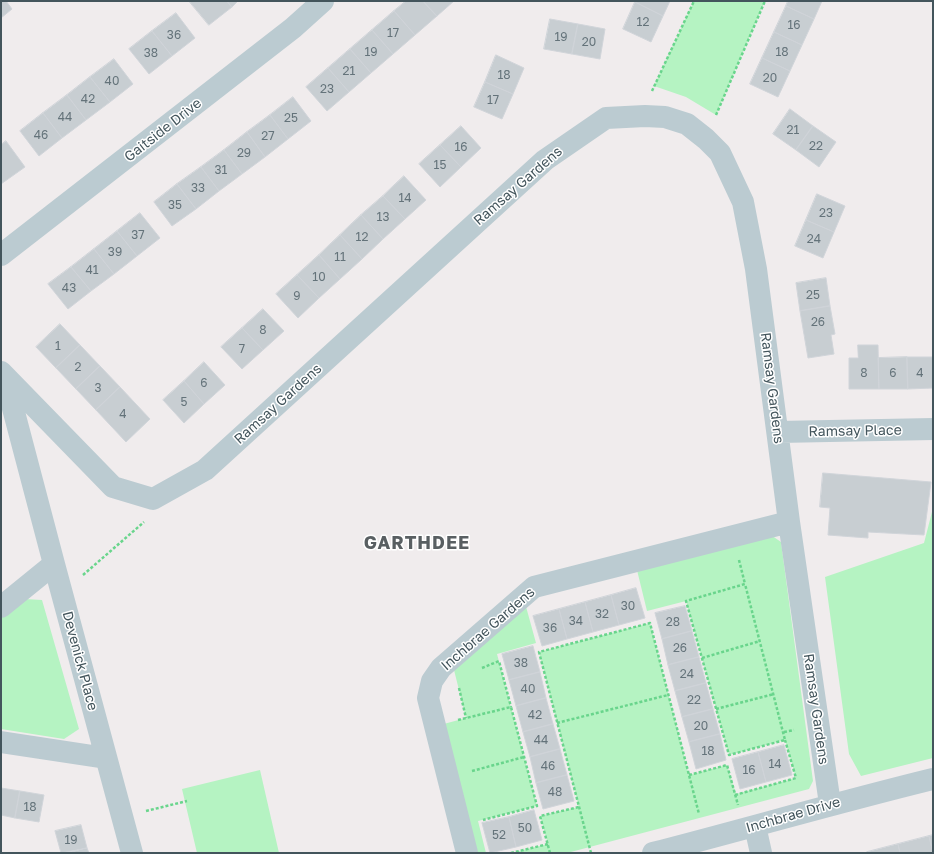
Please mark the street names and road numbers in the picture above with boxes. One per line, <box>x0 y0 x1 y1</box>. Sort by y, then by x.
street label: Gaitside Drive <box>121 95 205 165</box>
street label: Ramsay Gardens <box>470 143 566 229</box>
street label: Ramsay Gardens <box>757 331 787 445</box>
street label: Ramsay Gardens <box>231 360 325 448</box>
street label: Ramsay Place <box>808 422 902 440</box>
street label: Inchbrae Gardens <box>438 584 538 674</box>
street label: Devenick Place <box>59 610 101 712</box>
street label: Ramsay Gardens <box>800 652 832 766</box>
street label: Inchbrae Drive <box>744 794 842 836</box>

